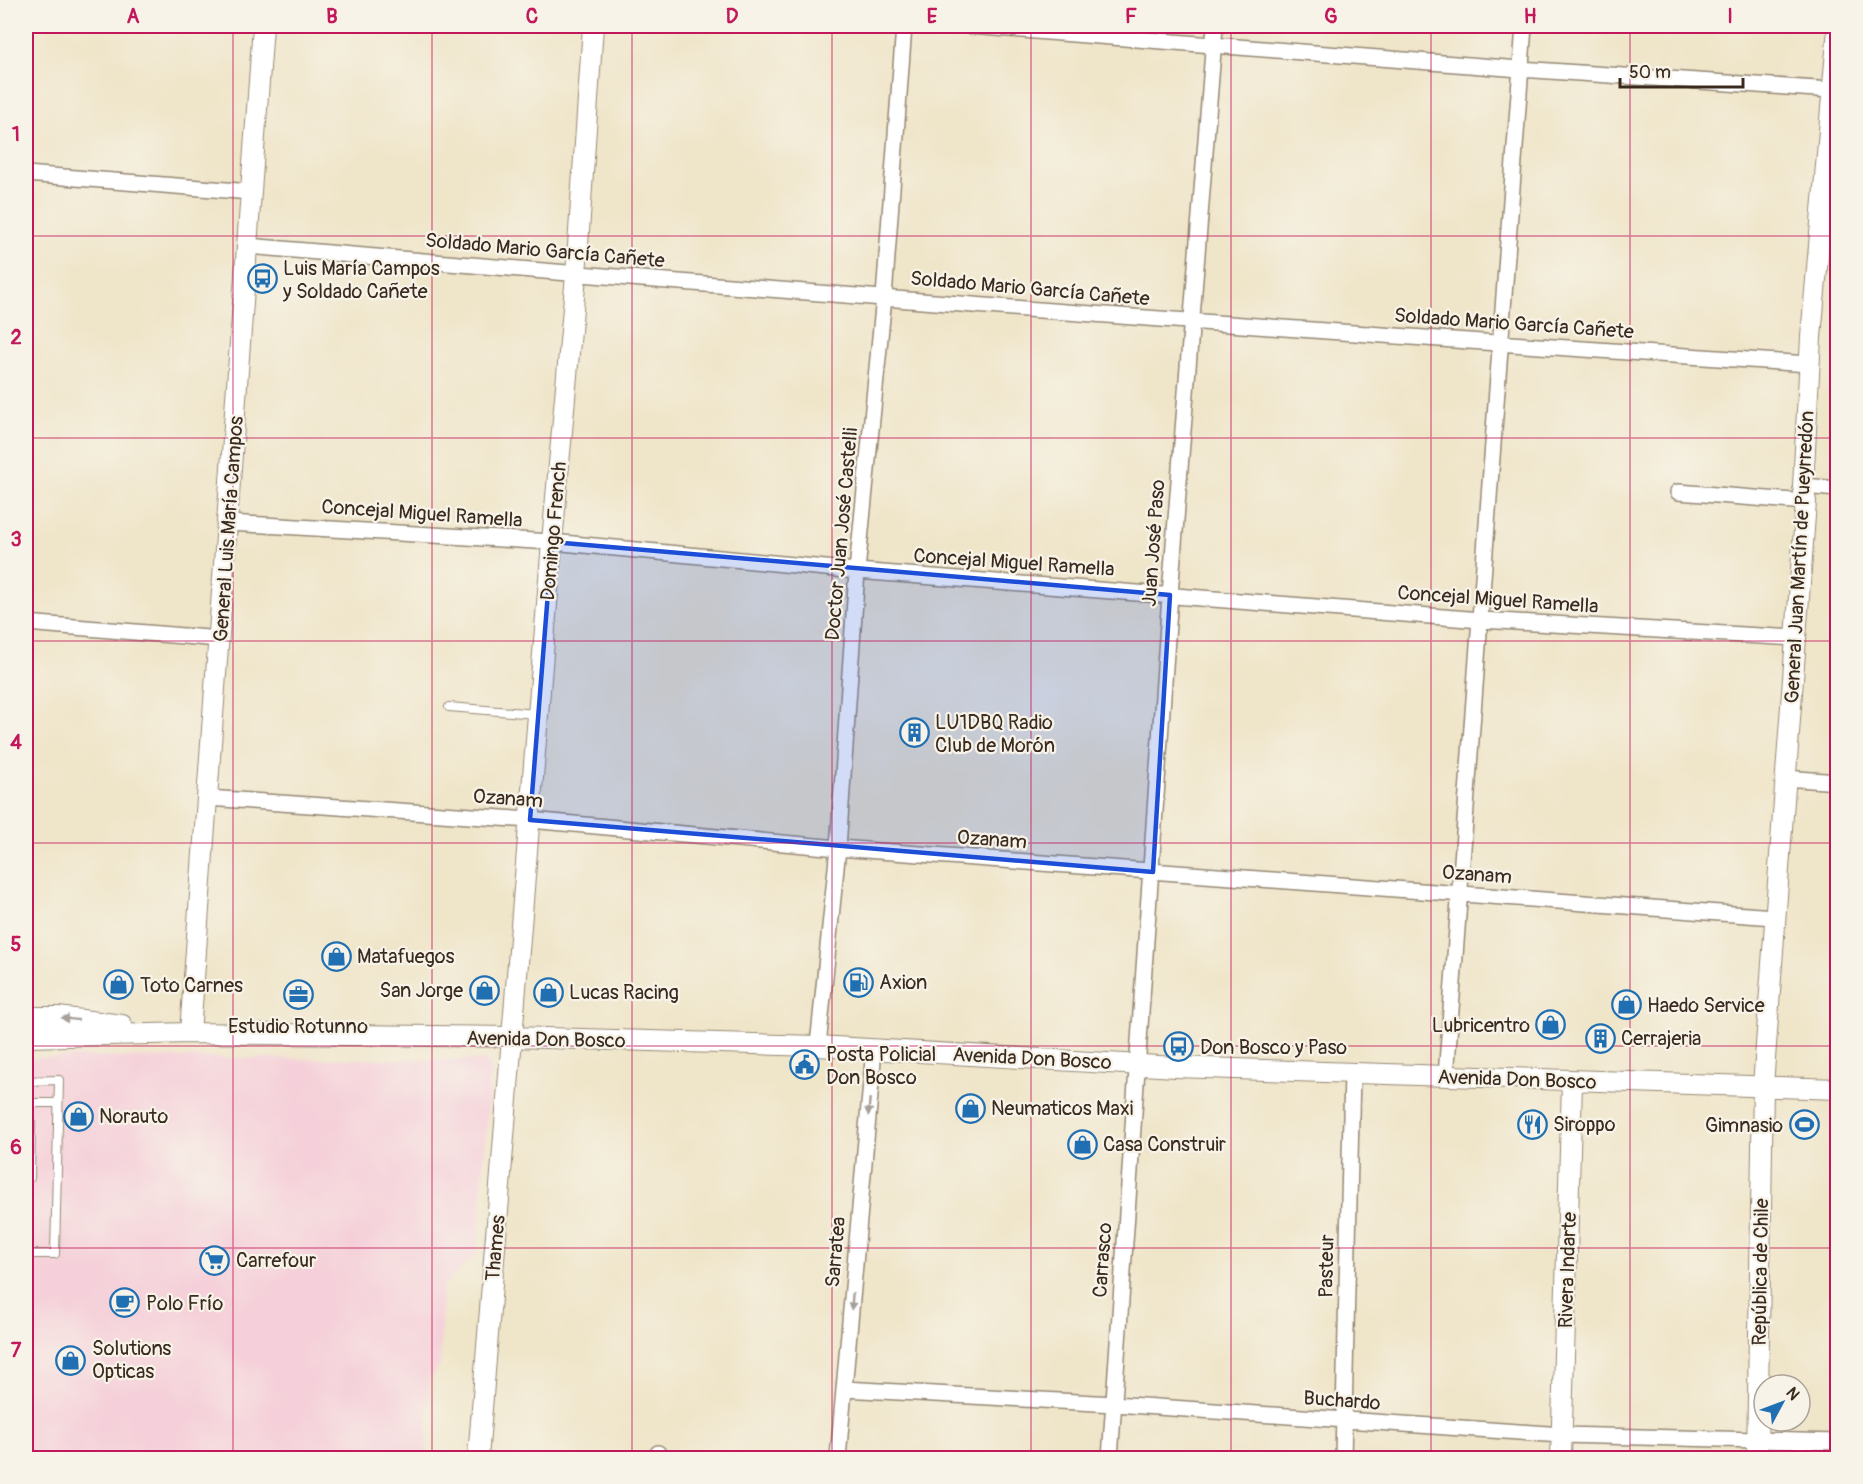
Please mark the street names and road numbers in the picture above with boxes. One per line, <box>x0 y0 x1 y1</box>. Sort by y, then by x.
street label: Soldado Mario García Cañete <box>424 228 666 273</box>
street label: Soldado Mario García Cañete <box>909 266 1151 311</box>
street label: Soldado Mario García Cañete <box>1393 303 1635 344</box>
street label: General Juan Martín de Pueyrredón <box>1779 410 1820 704</box>
street label: General Luis María Campos <box>208 415 249 643</box>
street label: Doctor Juan José Castelli <box>820 427 863 642</box>
street label: Domingo French <box>535 461 572 602</box>
street label: Juan José Paso <box>1137 478 1170 607</box>
street label: Concejal Miguel Ramella <box>321 494 523 533</box>
street label: Concejal Miguel Ramella <box>913 543 1115 582</box>
street label: Concejal Miguel Ramella <box>1397 580 1599 619</box>
street label: Ozanam <box>472 784 544 813</box>
street label: Ozanam <box>956 825 1028 854</box>
street label: Ozanam <box>1441 860 1513 889</box>
street label: Avenida Don Bosco <box>466 1026 626 1053</box>
street label: Avenida Don Bosco <box>952 1042 1112 1075</box>
street label: Avenida Don Bosco <box>1437 1064 1597 1095</box>
street label: República de Chile <box>1747 1198 1774 1346</box>
street label: Rivera Indarte <box>1553 1211 1582 1329</box>
street label: Thames <box>480 1214 511 1282</box>
street label: Sarratea <box>820 1216 851 1289</box>
street label: Carrasco <box>1087 1221 1118 1298</box>
street label: Pasteur <box>1313 1234 1340 1298</box>
street label: Buchardo <box>1303 1385 1382 1416</box>

